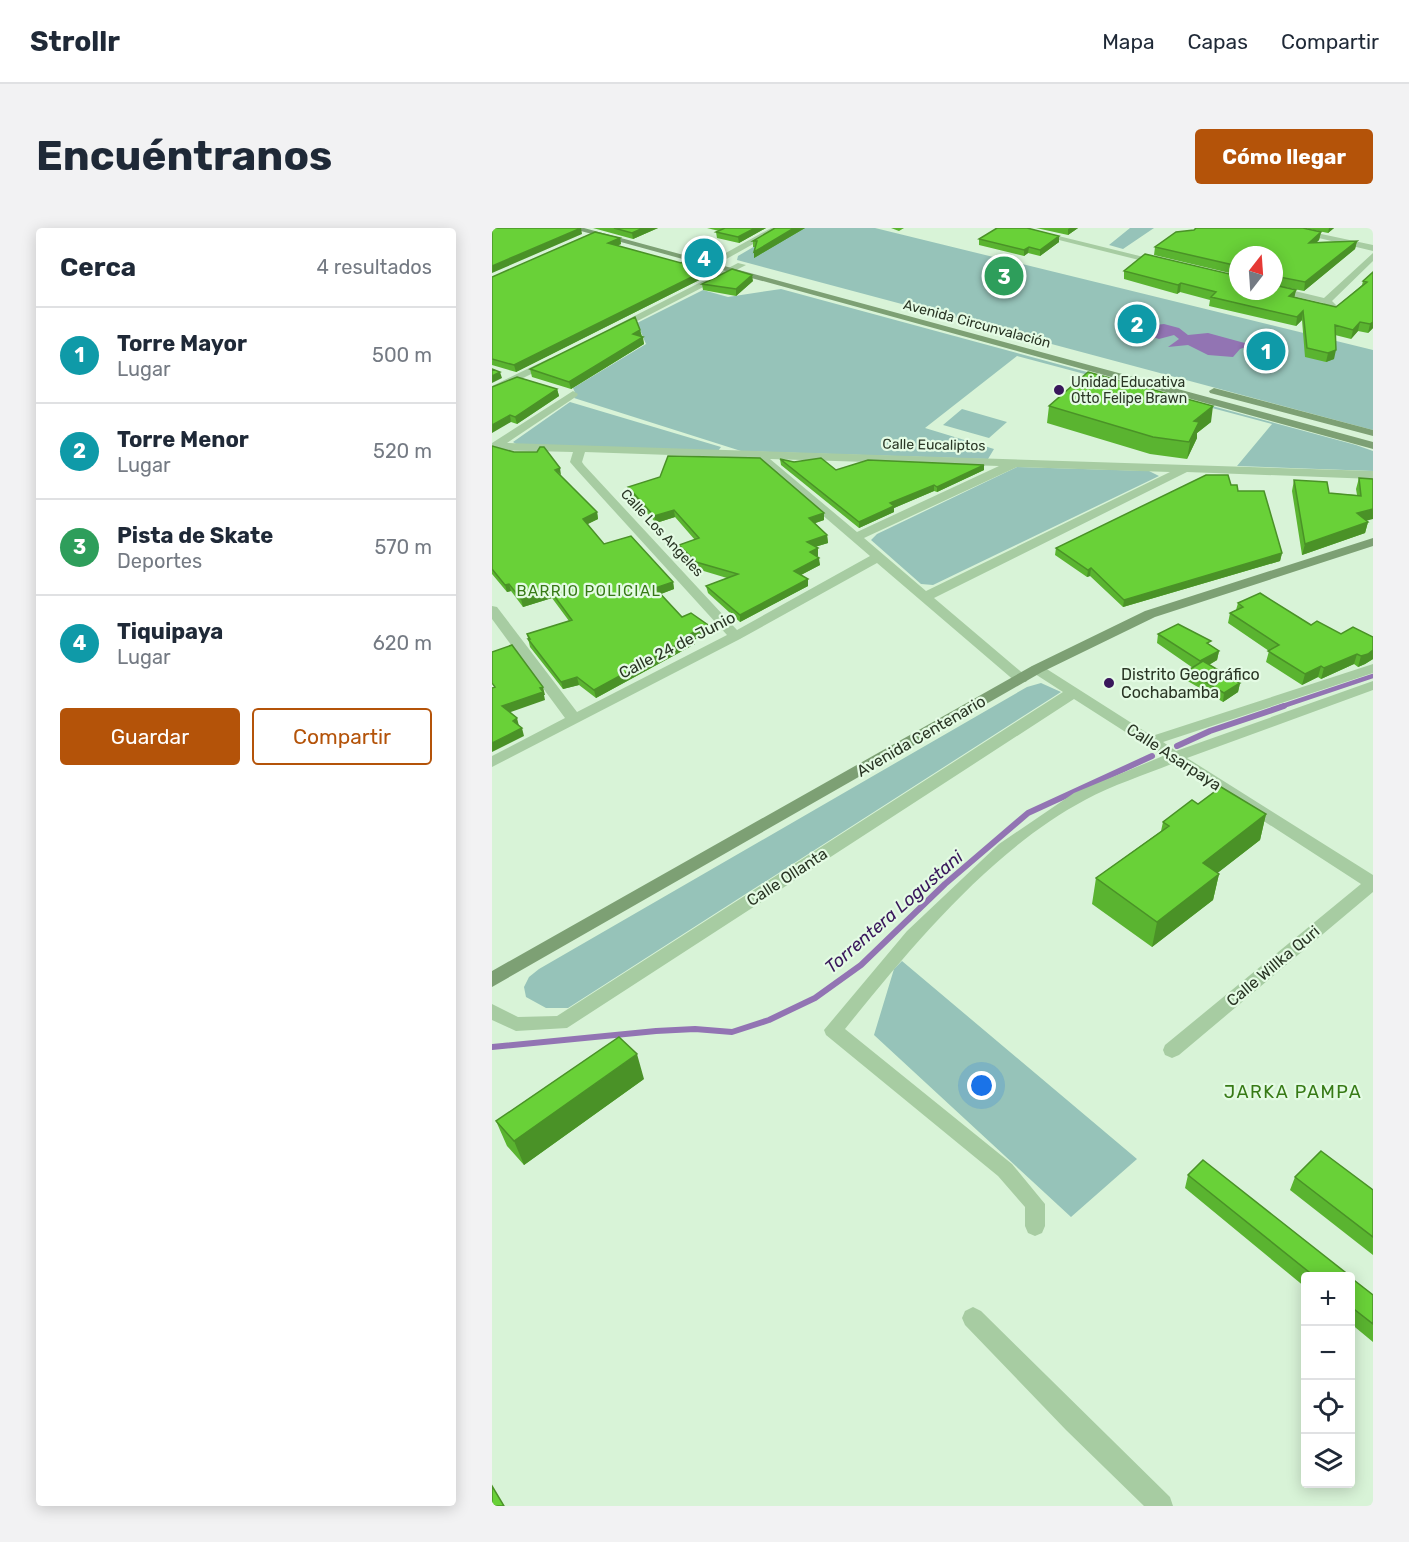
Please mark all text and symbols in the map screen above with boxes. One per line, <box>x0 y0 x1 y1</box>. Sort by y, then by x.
text: Strollr <box>30 25 120 58</box>
text: Mapa <box>1102 29 1155 54</box>
text: Capas <box>1188 29 1248 54</box>
text: Compartir <box>1281 29 1379 54</box>
button: Cómo llegar <box>1195 129 1373 184</box>
text: Encuéntranos <box>36 131 332 181</box>
pin: 4 <box>684 236 724 280</box>
north arrow <box>1229 246 1283 300</box>
text: Cerca <box>60 252 136 283</box>
pin: 3 <box>984 254 1024 298</box>
text: 4 resultados <box>317 255 432 279</box>
street label: Avenida Circunvalación <box>901 296 1053 352</box>
pin: 2 <box>1118 302 1156 346</box>
pin: 1 <box>1246 328 1286 374</box>
text: Torre Mayor <box>117 330 247 357</box>
text: 1 <box>75 343 84 367</box>
text: 500 m <box>372 343 432 367</box>
text: Lugar <box>117 357 171 381</box>
place label: Unidad Educativa Otto Felipe Brawn <box>1071 374 1187 407</box>
marker: Unidad Educativa Otto Felipe Brawn <box>1052 383 1066 397</box>
text: Torre Menor <box>117 426 249 453</box>
street label: Calle Eucaliptos <box>882 436 986 454</box>
text: 2 <box>73 439 86 463</box>
text: 520 m <box>373 439 432 463</box>
text: Lugar <box>117 453 171 477</box>
street label: Calle Los Angeles <box>617 486 707 580</box>
text: Pista de Skate <box>117 522 273 549</box>
text: 3 <box>73 535 86 559</box>
text: 570 m <box>374 535 432 559</box>
text: Deportes <box>117 549 202 573</box>
district label: BARRIO POLICIAL <box>517 582 661 600</box>
street label: Calle 24 de Junio <box>616 607 738 683</box>
text: Tiquipaya <box>117 618 223 645</box>
text: 4 <box>73 631 86 655</box>
text: 620 m <box>373 631 432 655</box>
text: Lugar <box>117 645 171 669</box>
place label: Distrito Geográfico Cochabamba <box>1121 665 1260 702</box>
marker: Distrito Geográfico Cochabamba <box>1102 676 1116 690</box>
street label: Avenida Centenario <box>853 691 989 781</box>
button: Guardar <box>60 708 240 765</box>
button: Compartir <box>252 708 432 765</box>
street label: Calle Asarpaya <box>1123 719 1225 795</box>
street label: Calle Ollanta <box>743 844 831 910</box>
water label: Torrentera Logustani <box>820 846 968 978</box>
street label: Calle Willka Quri <box>1223 922 1323 1010</box>
your location <box>967 1071 996 1100</box>
district label: JARKA PAMPA <box>1224 1081 1362 1103</box>
map controls <box>1301 1272 1355 1488</box>
button: + <box>1301 1272 1355 1326</box>
button: − <box>1301 1326 1355 1380</box>
button: locate <box>1301 1380 1355 1434</box>
button: layers <box>1301 1434 1355 1488</box>

